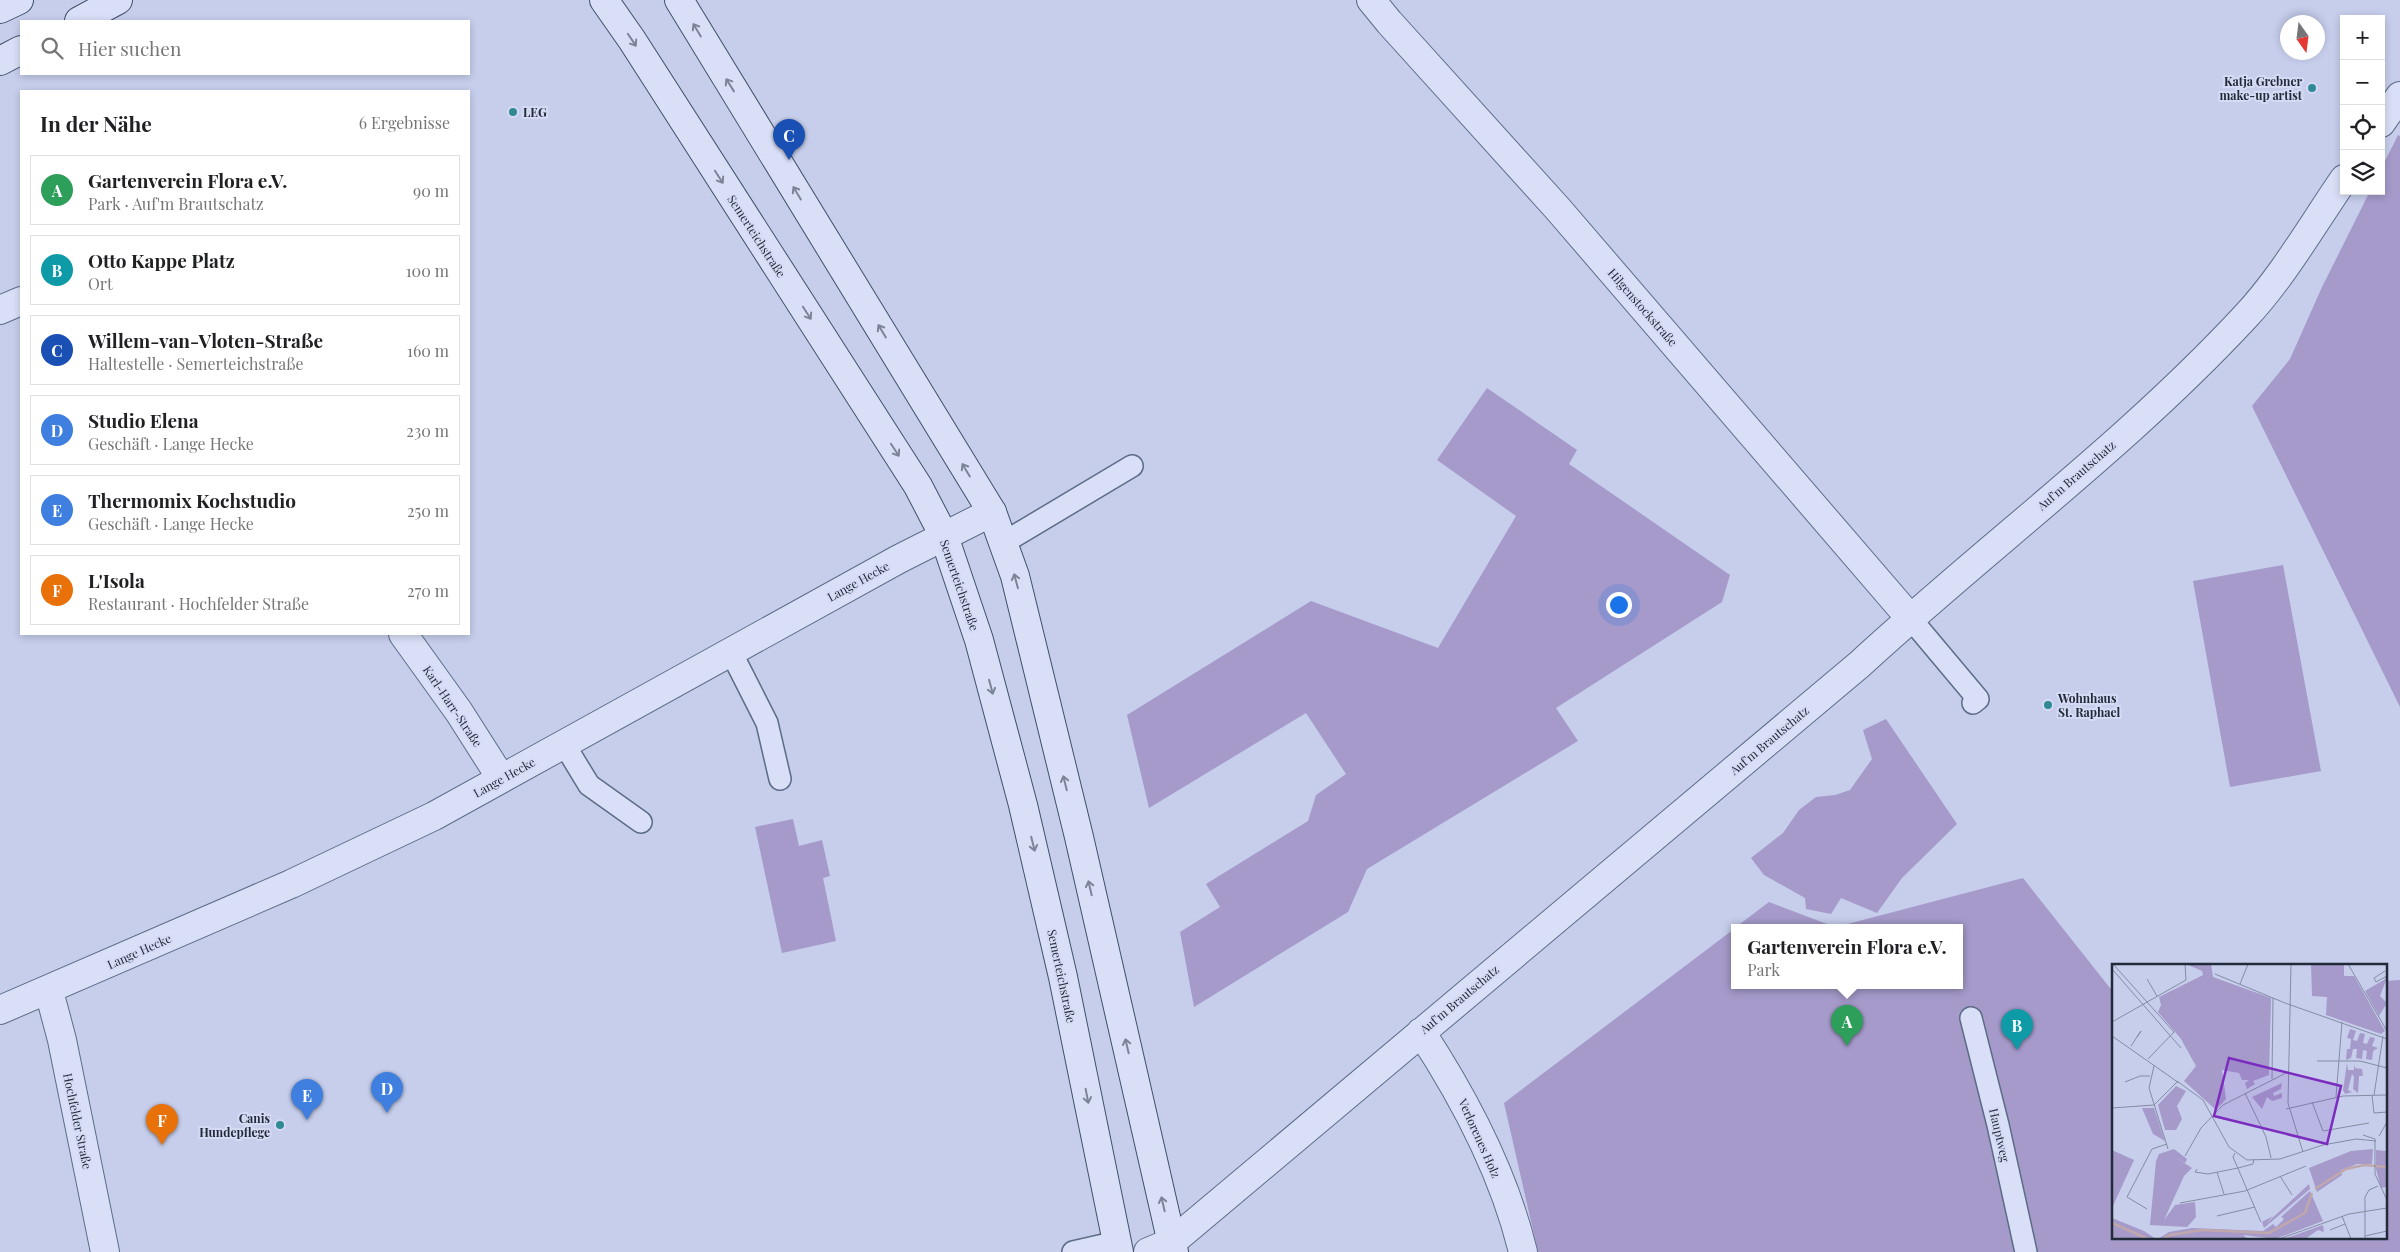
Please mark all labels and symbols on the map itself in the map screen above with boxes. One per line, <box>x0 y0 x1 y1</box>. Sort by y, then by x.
north arrow <box>2280 15 2325 60</box>
one-way arrow <box>692 24 702 38</box>
one-way arrow <box>627 33 637 47</box>
place label: Katja Grebner make-up artist <box>2220 73 2303 103</box>
one-way arrow <box>725 78 735 92</box>
marker: Katja Grebner make-up artist <box>2306 82 2318 94</box>
place label: LEG <box>523 104 547 120</box>
marker: LEG <box>507 106 519 118</box>
pin: C <box>773 119 805 160</box>
one-way arrow <box>715 169 725 183</box>
one-way arrow <box>791 186 801 200</box>
street label: Semerteichstraße <box>724 192 790 280</box>
street label: Hilgenstockstraße <box>1605 265 1681 349</box>
one-way arrow <box>802 306 812 320</box>
one-way arrow <box>876 325 886 339</box>
street label: Auf'm Brautschatz <box>2033 436 2119 514</box>
one-way arrow <box>890 443 900 457</box>
one-way arrow <box>961 463 972 477</box>
street label: Semerteichstraße <box>937 537 983 633</box>
street label: Lange Hecke <box>824 557 892 605</box>
one-way arrow <box>1011 573 1020 589</box>
your location <box>1606 592 1632 618</box>
street label: Karl-Harr-Straße <box>420 662 486 750</box>
one-way arrow <box>987 678 997 694</box>
place label: Wohnhaus St. Raphael <box>2057 690 2121 720</box>
marker: Wohnhaus St. Raphael <box>2042 699 2054 711</box>
street label: Auf'm Brautschatz <box>1725 702 1812 778</box>
street label: Lange Hecke <box>470 753 538 801</box>
one-way arrow <box>1060 775 1069 791</box>
one-way arrow <box>1028 836 1038 852</box>
one-way arrow <box>1085 880 1094 896</box>
street label: Semerteichstraße <box>1044 928 1080 1024</box>
street label: Lange Hecke <box>104 930 174 972</box>
street label: Auf'm Brautschatz <box>1415 961 1502 1037</box>
inset map <box>2112 964 2388 1240</box>
pin: A <box>1831 1005 1863 1046</box>
pin: B <box>2001 1009 2033 1050</box>
one-way arrow <box>1122 1038 1131 1054</box>
street label: Hochfelder Straße <box>60 1072 96 1170</box>
pin: D <box>371 1072 403 1113</box>
pin: E <box>291 1079 323 1120</box>
one-way arrow <box>1083 1087 1092 1103</box>
street label: Verlorenes Holz <box>1455 1095 1505 1180</box>
pin: F <box>146 1104 178 1145</box>
street label: Hauptweg <box>1986 1107 2014 1164</box>
place label: Canis Hundepflege <box>199 1110 270 1140</box>
marker: Canis Hundepflege <box>274 1119 286 1131</box>
one-way arrow <box>1158 1197 1167 1213</box>

